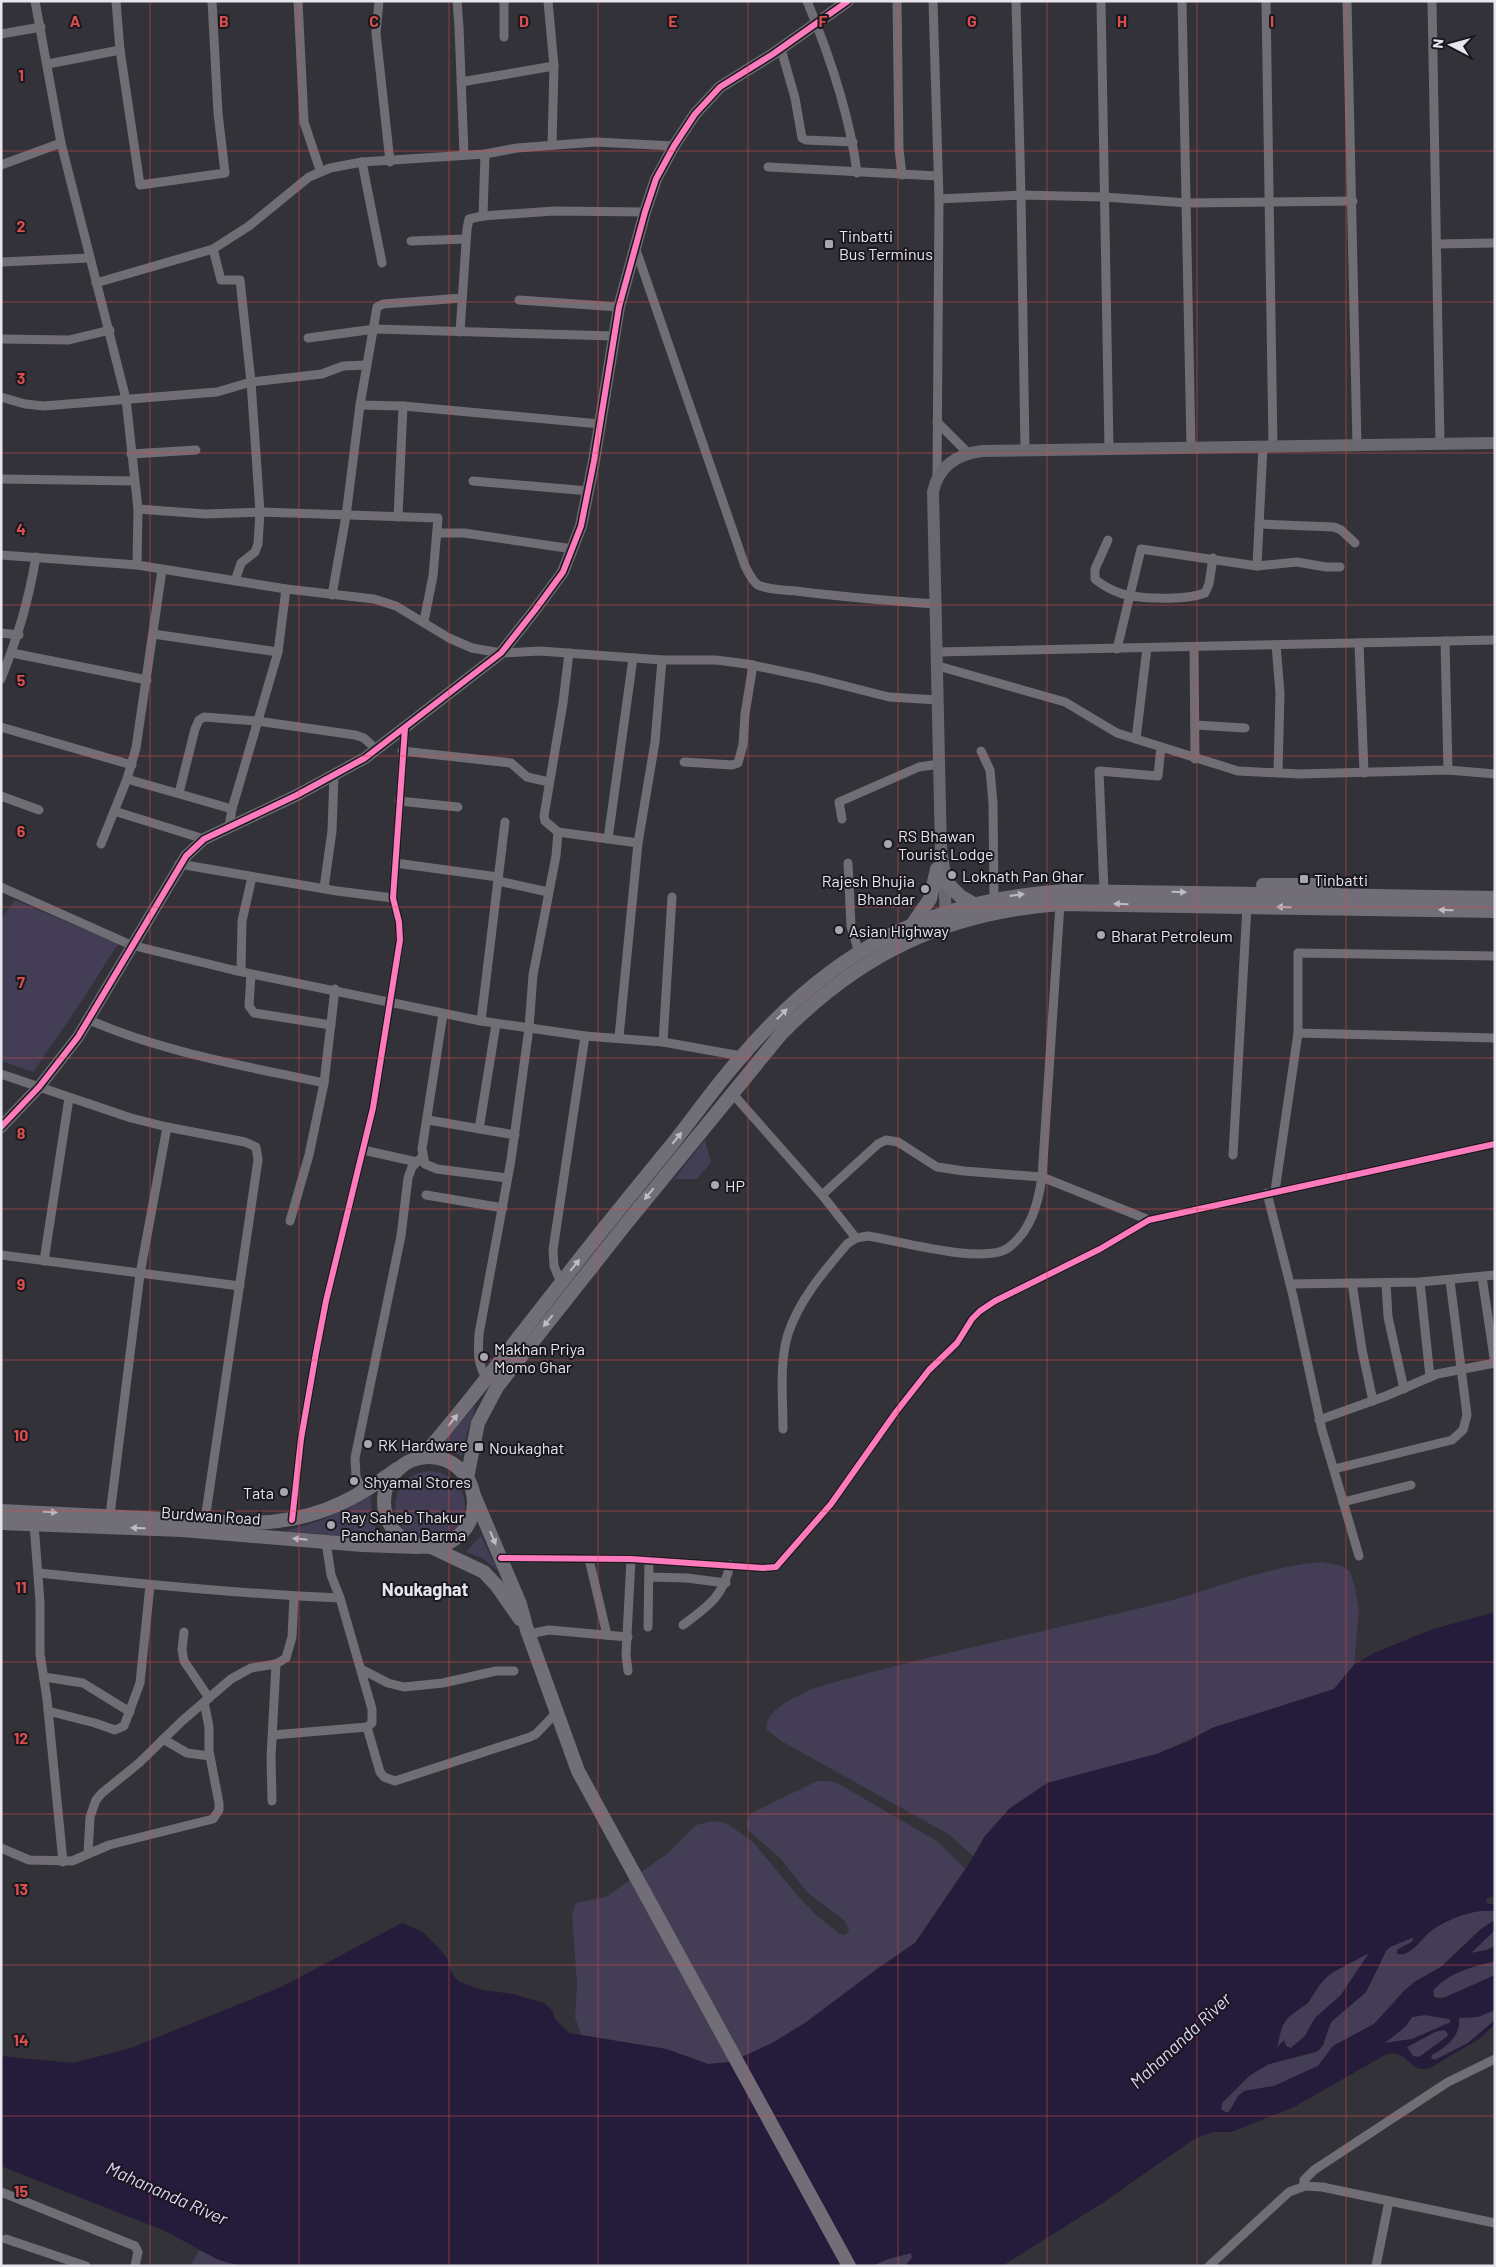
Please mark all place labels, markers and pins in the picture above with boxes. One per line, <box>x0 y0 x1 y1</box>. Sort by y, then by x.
place label: Tinbatti Bus Terminus <box>839 226 933 263</box>
marker: Tinbatti Bus Terminus <box>823 238 835 250</box>
place label: RS Bhawan Tourist Lodge <box>898 826 994 863</box>
marker: RS Bhawan Tourist Lodge <box>882 838 894 850</box>
place label: Loknath Pan Ghar <box>962 866 1084 885</box>
marker: Loknath Pan Ghar <box>946 869 958 881</box>
place label: Tinbatti <box>1314 870 1368 889</box>
place label: Rajesh Bhujia Bhandar <box>822 871 915 908</box>
marker: Tinbatti <box>1298 873 1310 885</box>
marker: Rajesh Bhujia Bhandar <box>919 883 931 895</box>
place label: Asian Highway <box>849 921 950 940</box>
marker: Asian Highway <box>833 924 845 936</box>
place label: Bharat Petroleum <box>1111 926 1233 945</box>
marker: Bharat Petroleum <box>1095 929 1107 941</box>
place label: HP <box>725 1176 745 1195</box>
marker: HP <box>709 1179 721 1191</box>
place label: Makhan Priya Momo Ghar <box>494 1339 585 1376</box>
marker: Makhan Priya Momo Ghar <box>478 1351 490 1363</box>
place label: RK Hardware <box>378 1435 468 1454</box>
marker: RK Hardware <box>362 1438 374 1450</box>
place label: Noukaghat <box>489 1438 564 1457</box>
marker: Noukaghat <box>473 1441 485 1453</box>
place label: Shyamal Stores <box>364 1472 471 1491</box>
marker: Shyamal Stores <box>348 1475 360 1487</box>
place label: Tata <box>243 1483 274 1502</box>
marker: Tata <box>278 1486 290 1498</box>
place label: Ray Saheb Thakur Panchanan Barma <box>341 1507 466 1544</box>
marker: Ray Saheb Thakur Panchanan Barma <box>325 1519 337 1531</box>

